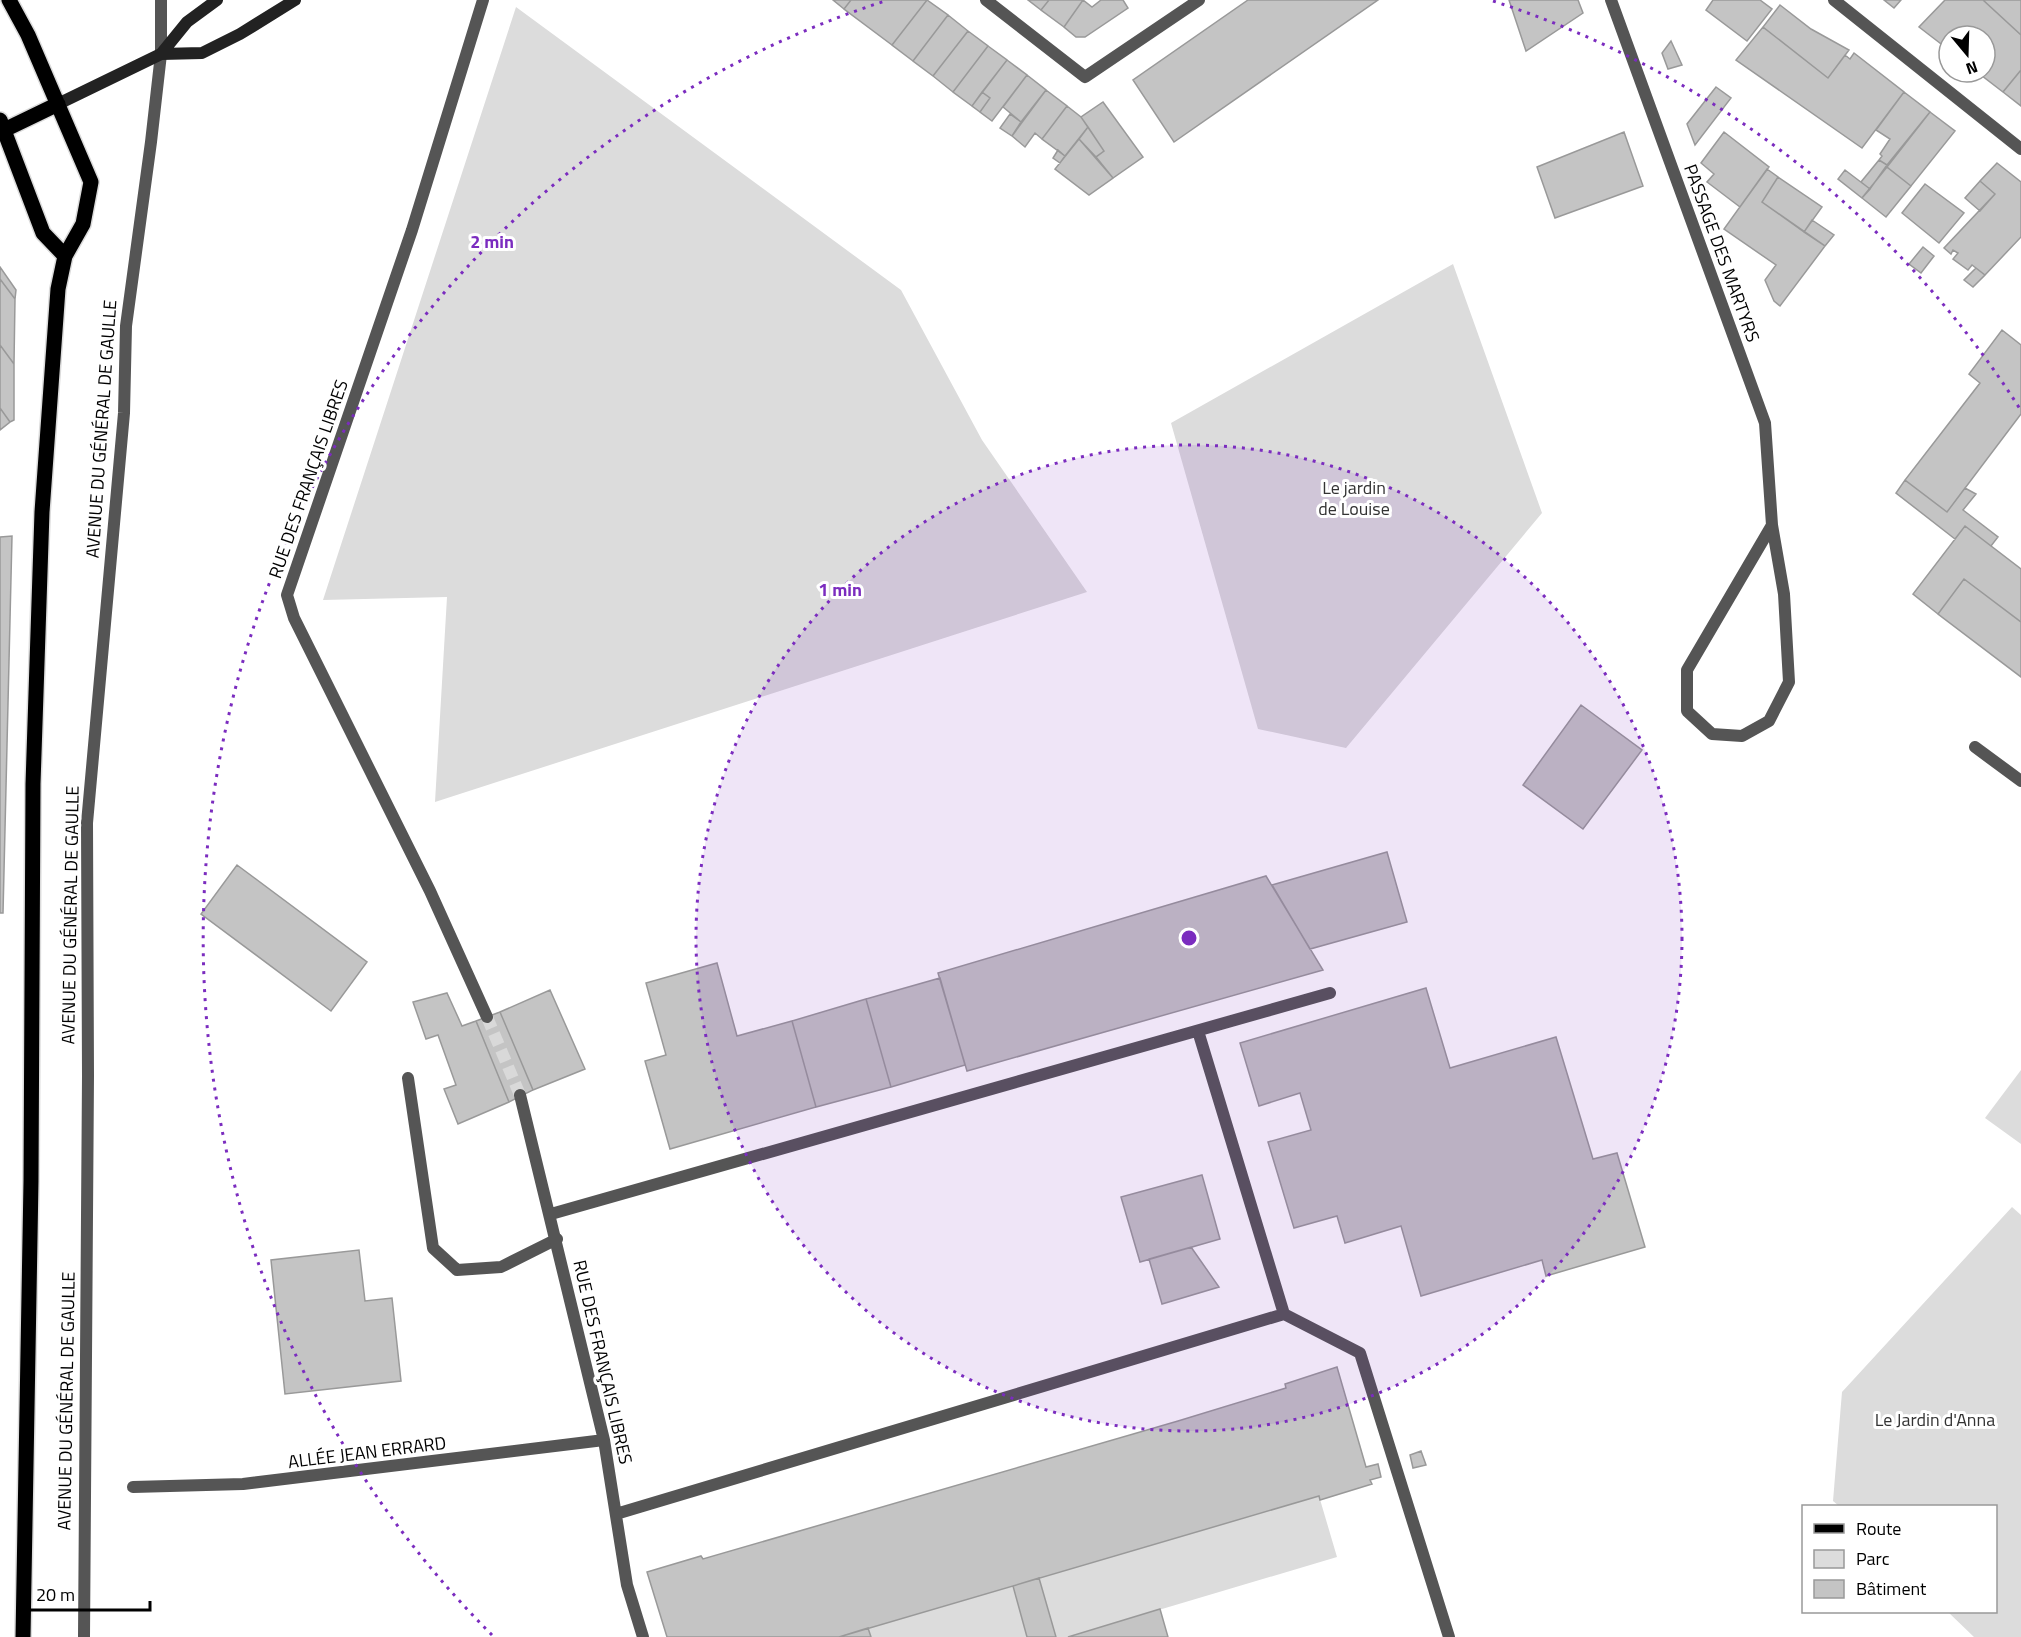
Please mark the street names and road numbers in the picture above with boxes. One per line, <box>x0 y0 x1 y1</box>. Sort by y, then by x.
street label: PASSAGE DES MARTYRS <box>1677 160 1767 346</box>
street label: AVENUE DU GÉNÉRAL DE GAULLE <box>79 299 124 559</box>
street label: RUE DES FRANÇAIS LIBRES <box>261 376 355 582</box>
street label: AVENUE DU GÉNÉRAL DE GAULLE <box>54 785 86 1045</box>
street label: RUE DES FRANÇAIS LIBRES <box>566 1257 640 1467</box>
street label: AVENUE DU GÉNÉRAL DE GAULLE <box>50 1271 82 1531</box>
street label: ALLÉE JEAN ERRARD <box>286 1429 448 1475</box>

